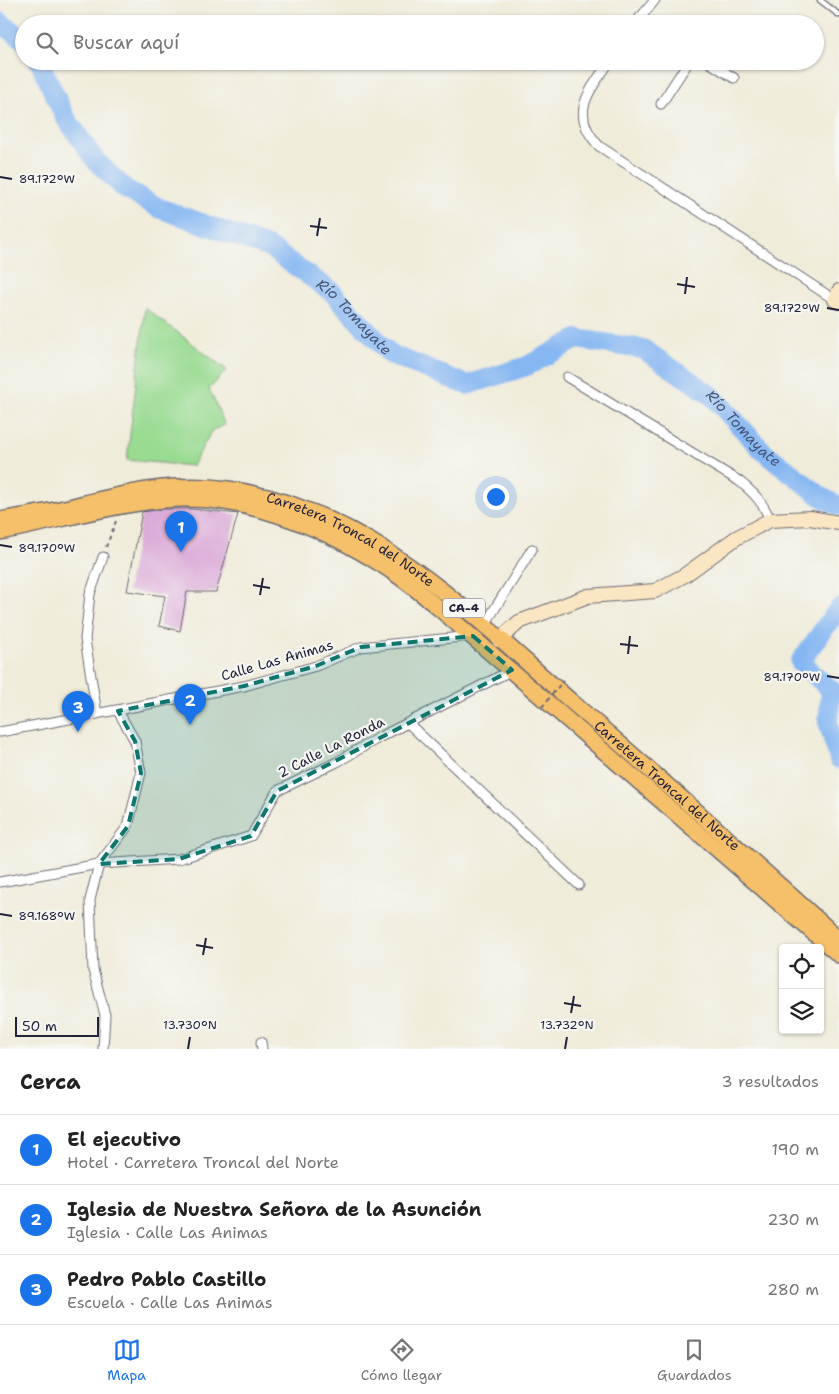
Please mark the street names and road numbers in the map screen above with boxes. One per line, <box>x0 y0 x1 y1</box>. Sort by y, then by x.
street label: Carretera Troncal del Norte <box>264 488 438 590</box>
road number: CA-4 <box>443 598 485 618</box>
street label: Calle Las Animas <box>219 635 335 685</box>
street label: 2 Calle La Ronda <box>275 712 388 782</box>
street label: Carretera Troncal del Norte <box>591 717 744 855</box>

